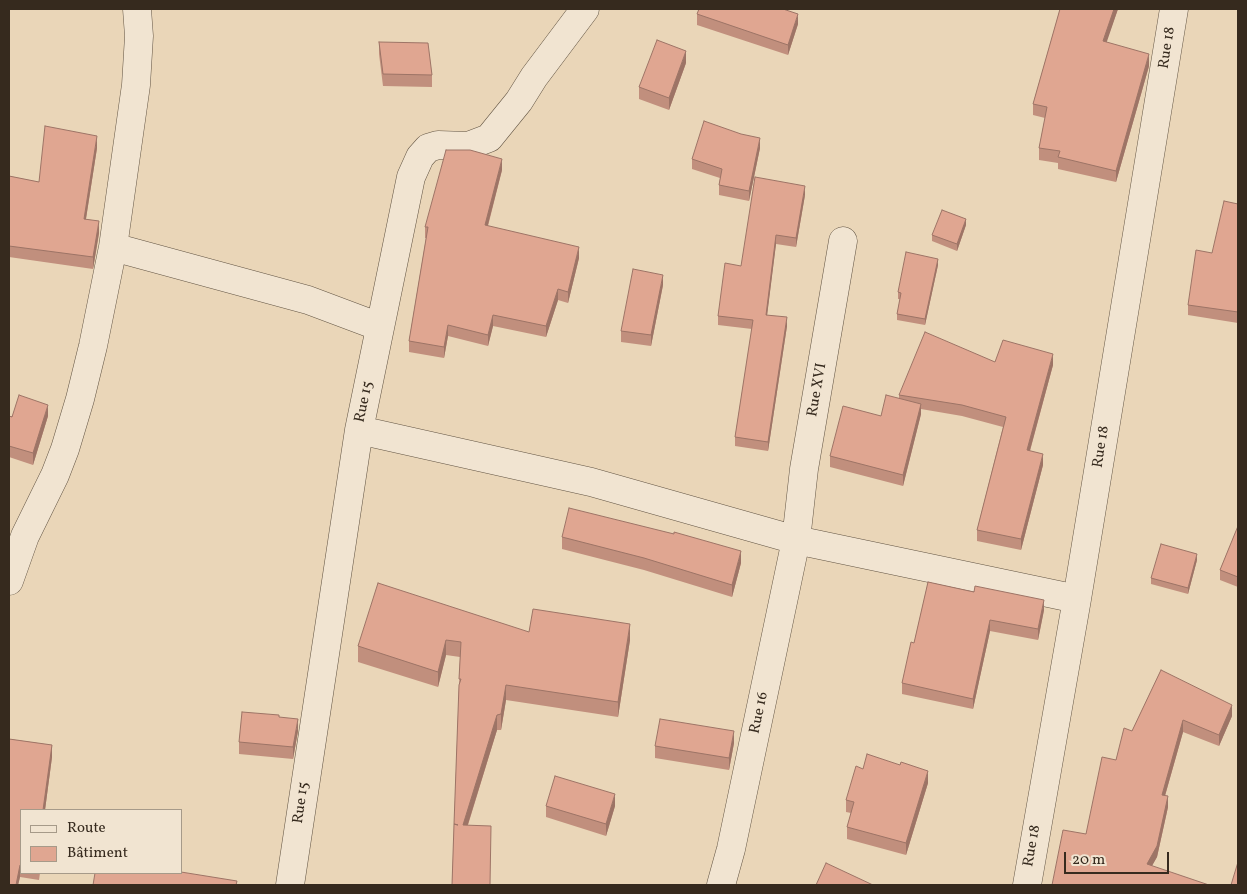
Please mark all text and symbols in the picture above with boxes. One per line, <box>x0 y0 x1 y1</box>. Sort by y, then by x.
street label: Rue 18 <box>1156 26 1180 70</box>
street label: Rue XVI <box>804 362 832 418</box>
street label: Rue 15 <box>352 380 378 424</box>
street label: Rue 18 <box>1090 425 1114 469</box>
street label: Rue 16 <box>747 690 773 736</box>
street label: Rue 15 <box>290 781 314 825</box>
legend <box>20 809 182 874</box>
text: Route <box>67 818 106 839</box>
street label: Rue 18 <box>1020 824 1046 868</box>
scale bar <box>1067 842 1172 874</box>
text: Bâtiment <box>67 843 128 864</box>
text: 20 m <box>1072 850 1105 871</box>

